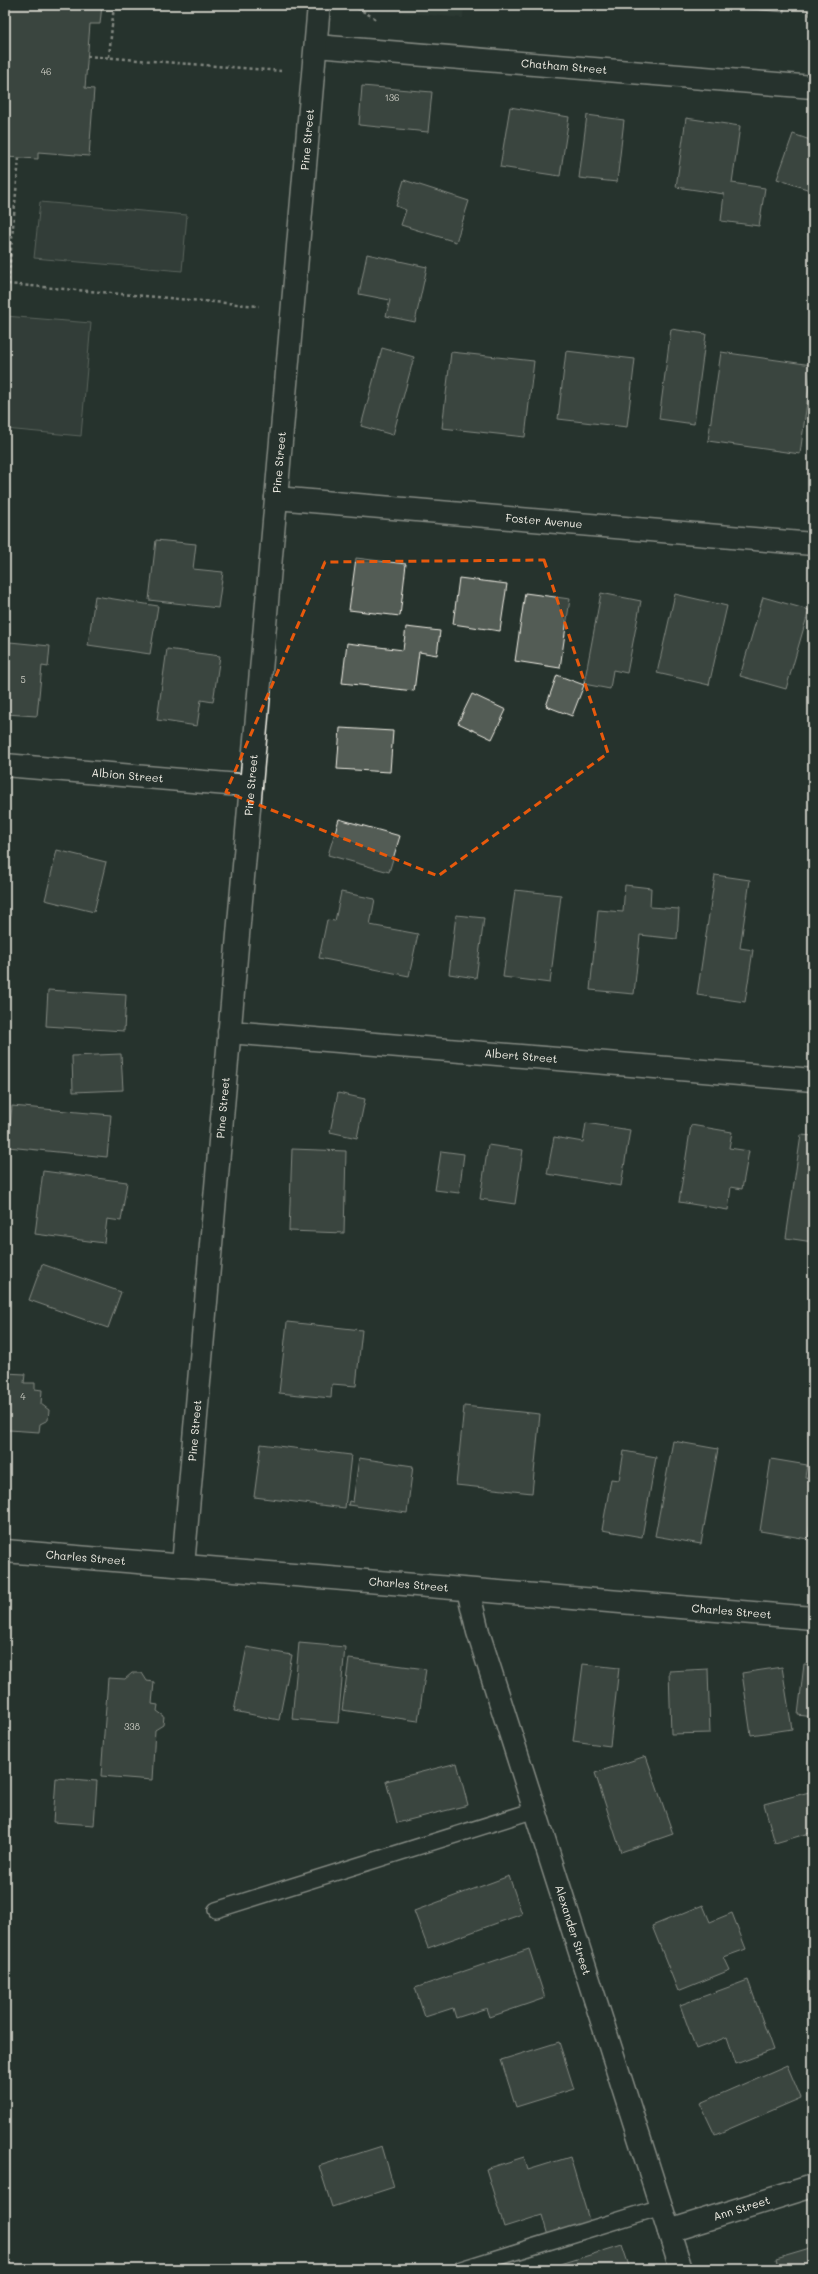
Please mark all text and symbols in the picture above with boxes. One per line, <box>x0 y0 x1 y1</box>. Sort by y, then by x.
street label: Chatham Street <box>521 55 608 77</box>
house number: 46 <box>41 66 51 77</box>
house number: 136 <box>385 92 399 103</box>
street label: Pine Street <box>297 108 317 171</box>
street label: Pine Street <box>269 431 289 493</box>
street label: Foster Avenue <box>505 510 583 531</box>
house number: 5 <box>20 674 26 685</box>
street label: Pine Street <box>240 753 261 816</box>
street label: Albion Street <box>91 764 164 786</box>
street label: Albert Street <box>484 1045 558 1066</box>
street label: Pine Street <box>212 1076 233 1139</box>
house number: 4 <box>20 1391 26 1402</box>
street label: Pine Street <box>184 1399 204 1462</box>
street label: Charles Street <box>45 1546 126 1568</box>
street label: Charles Street <box>368 1573 449 1595</box>
street label: Charles Street <box>691 1600 772 1622</box>
house number: 338 <box>124 1721 141 1732</box>
street label: Alexander Street <box>552 1883 595 1977</box>
street label: Ann Street <box>711 2192 772 2224</box>

